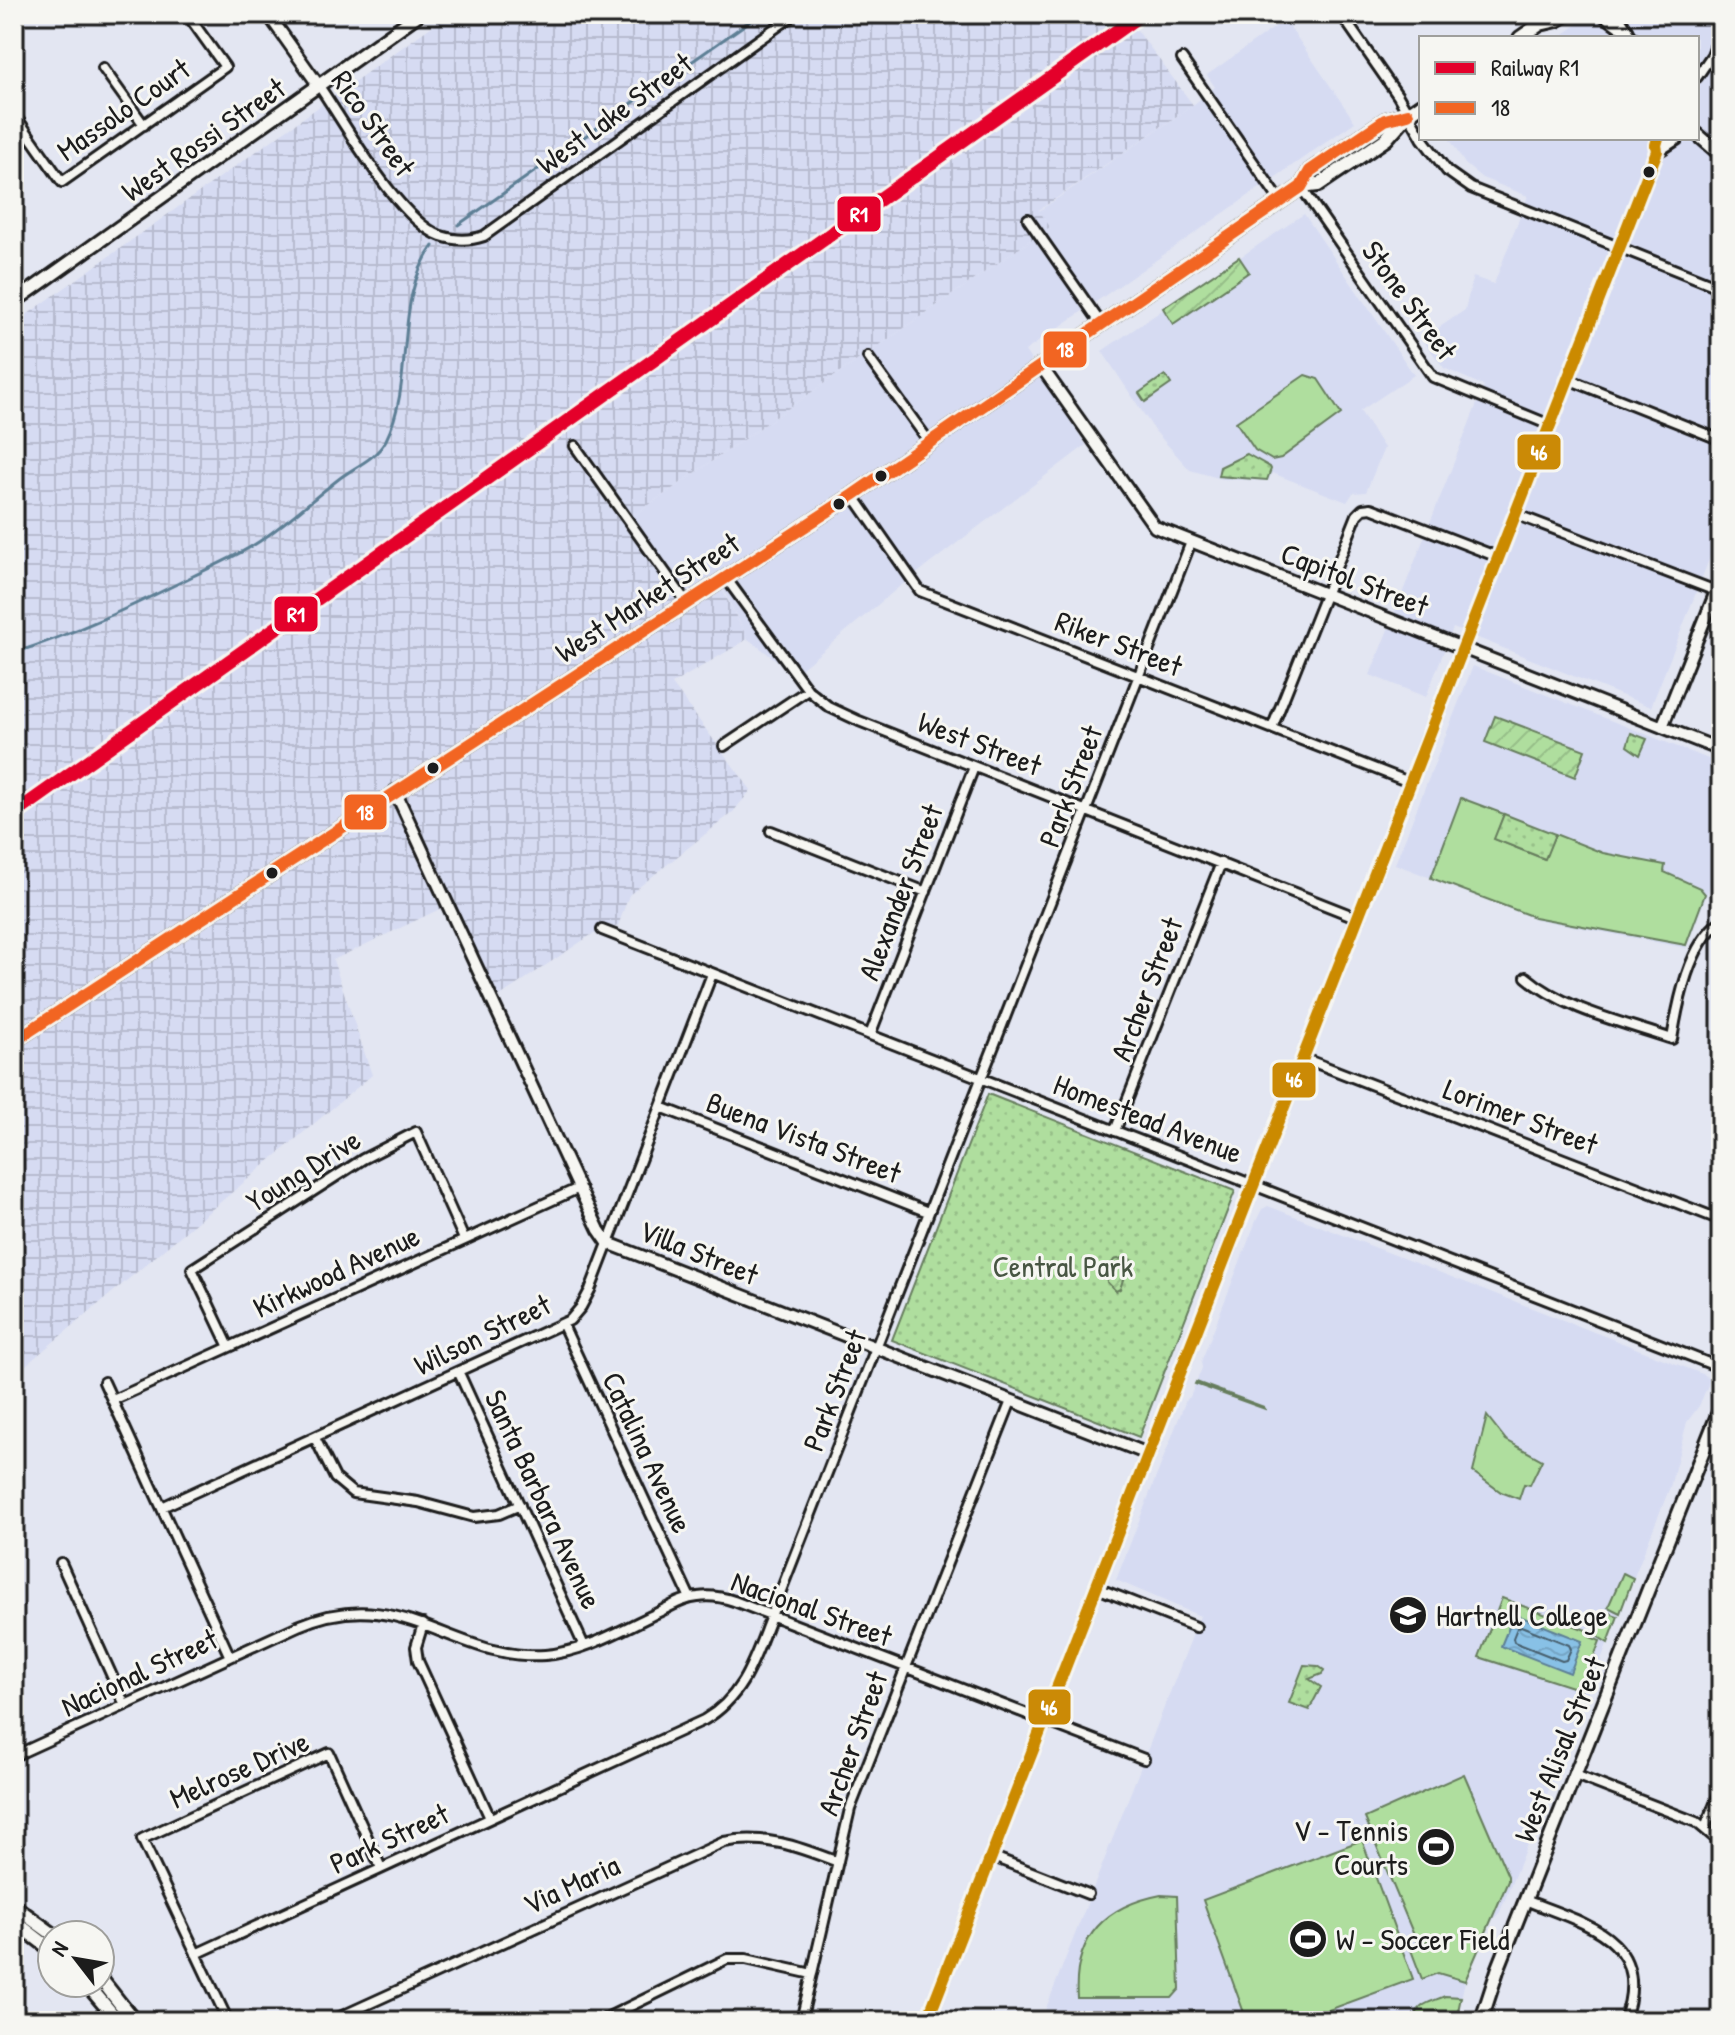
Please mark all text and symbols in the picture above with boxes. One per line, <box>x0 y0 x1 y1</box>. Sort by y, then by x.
legend <box>1419 36 1699 140</box>
street label: West Lake Street <box>528 43 700 183</box>
street label: Massolo Court <box>48 48 198 170</box>
text: Railway R1 <box>1491 51 1579 83</box>
street label: Rico Street <box>323 62 425 185</box>
street label: West Rossi Street <box>113 67 293 210</box>
text: 18 <box>1491 91 1510 123</box>
unlabelled marker <box>1641 164 1657 180</box>
line badge: R1 <box>836 195 882 233</box>
text: R1 <box>850 199 868 229</box>
street label: Stone Street <box>1353 232 1467 368</box>
line badge: 18 <box>1042 330 1088 369</box>
text: 18 <box>1056 334 1074 364</box>
line badge: 46 <box>1516 433 1562 471</box>
text: 46 <box>1530 437 1548 467</box>
unlabelled marker <box>873 468 889 484</box>
unlabelled marker <box>831 496 847 512</box>
street label: West Market Street <box>547 522 747 671</box>
street label: Capitol Street <box>1276 533 1435 626</box>
line badge: R1 <box>273 595 319 633</box>
text: R1 <box>287 599 305 629</box>
street label: Riker Street <box>1050 600 1189 686</box>
street label: West Street <box>913 701 1048 785</box>
street label: Park Street <box>1029 719 1112 852</box>
unlabelled marker <box>425 760 441 776</box>
line badge: 18 <box>343 793 388 831</box>
text: 18 <box>356 797 374 827</box>
street label: Alexander Street <box>848 798 952 986</box>
unlabelled marker <box>264 865 280 881</box>
street label: Archer Street <box>1100 911 1192 1066</box>
line badge: 46 <box>1271 1061 1317 1099</box>
street label: Homestead Avenue <box>1048 1064 1248 1172</box>
text: 46 <box>1285 1064 1303 1094</box>
street label: Lorimer Street <box>1438 1068 1604 1164</box>
street label: Buena Vista Street <box>701 1082 908 1193</box>
street label: Young Drive <box>238 1119 368 1221</box>
street label: Villa Street <box>634 1210 765 1294</box>
street label: Kirkwood Avenue <box>246 1215 426 1327</box>
park label: Central Park <box>993 1246 1133 1286</box>
street label: Wilson Street <box>407 1283 557 1384</box>
street label: Park Street <box>793 1323 876 1456</box>
street label: Catalina Avenue <box>593 1365 703 1539</box>
street label: Santa Barbara Avenue <box>476 1383 612 1615</box>
street label: Nacional Street <box>726 1560 899 1656</box>
school or university icon: Hartnell College <box>1387 1594 1429 1636</box>
place label: Hartnell College <box>1436 1595 1608 1635</box>
street label: Nacional Street <box>54 1618 224 1726</box>
street label: West Alisal Street <box>1504 1650 1615 1848</box>
street label: Archer Street <box>807 1665 897 1821</box>
line badge: 46 <box>1027 1688 1072 1726</box>
text: 46 <box>1040 1692 1058 1722</box>
street label: Melrose Drive <box>163 1721 315 1817</box>
street label: Park Street <box>323 1793 456 1883</box>
place label: V - Tennis Courts <box>1294 1810 1408 1884</box>
sports icon: V - Tennis Courts <box>1415 1826 1457 1868</box>
street label: Via Maria <box>516 1844 626 1924</box>
sports icon: W - Soccer Field <box>1287 1918 1329 1960</box>
north arrow <box>36 1919 116 1999</box>
place label: W - Soccer Field <box>1336 1919 1510 1959</box>
text: N <box>43 1936 75 1961</box>

